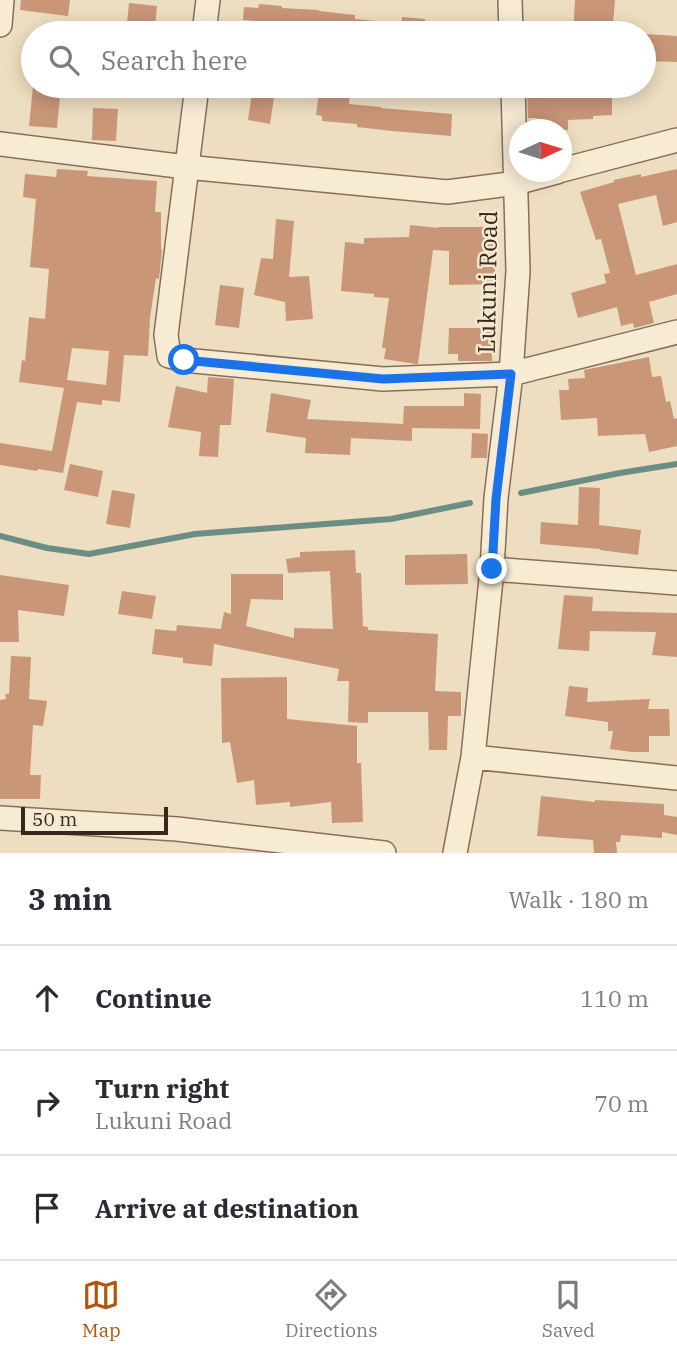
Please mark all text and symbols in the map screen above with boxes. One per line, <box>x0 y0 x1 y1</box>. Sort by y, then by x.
search box <box>21 21 656 98</box>
icon: search <box>45 41 83 79</box>
text: Search here <box>101 43 247 77</box>
north arrow <box>509 119 572 182</box>
street label: Lukuni Road <box>470 210 504 354</box>
route start <box>168 344 199 375</box>
route end <box>476 553 507 584</box>
scale bar <box>21 804 168 836</box>
text: 50 m <box>32 807 77 831</box>
text: 3 min <box>28 879 112 918</box>
text: Walk · 180 m <box>508 884 649 914</box>
icon: ahead <box>28 979 66 1017</box>
text: Continue <box>95 981 212 1015</box>
text: 110 m <box>580 983 649 1013</box>
text: Turn right <box>95 1071 229 1105</box>
icon: right <box>28 1084 66 1122</box>
text: 70 m <box>594 1088 649 1118</box>
text: Lukuni Road <box>95 1105 232 1135</box>
icon: arrive <box>28 1189 66 1227</box>
text: Arrive at destination <box>95 1191 359 1225</box>
tab: Map <box>82 1276 121 1342</box>
tab: Directions <box>285 1276 378 1342</box>
tab: Saved <box>542 1276 595 1342</box>

